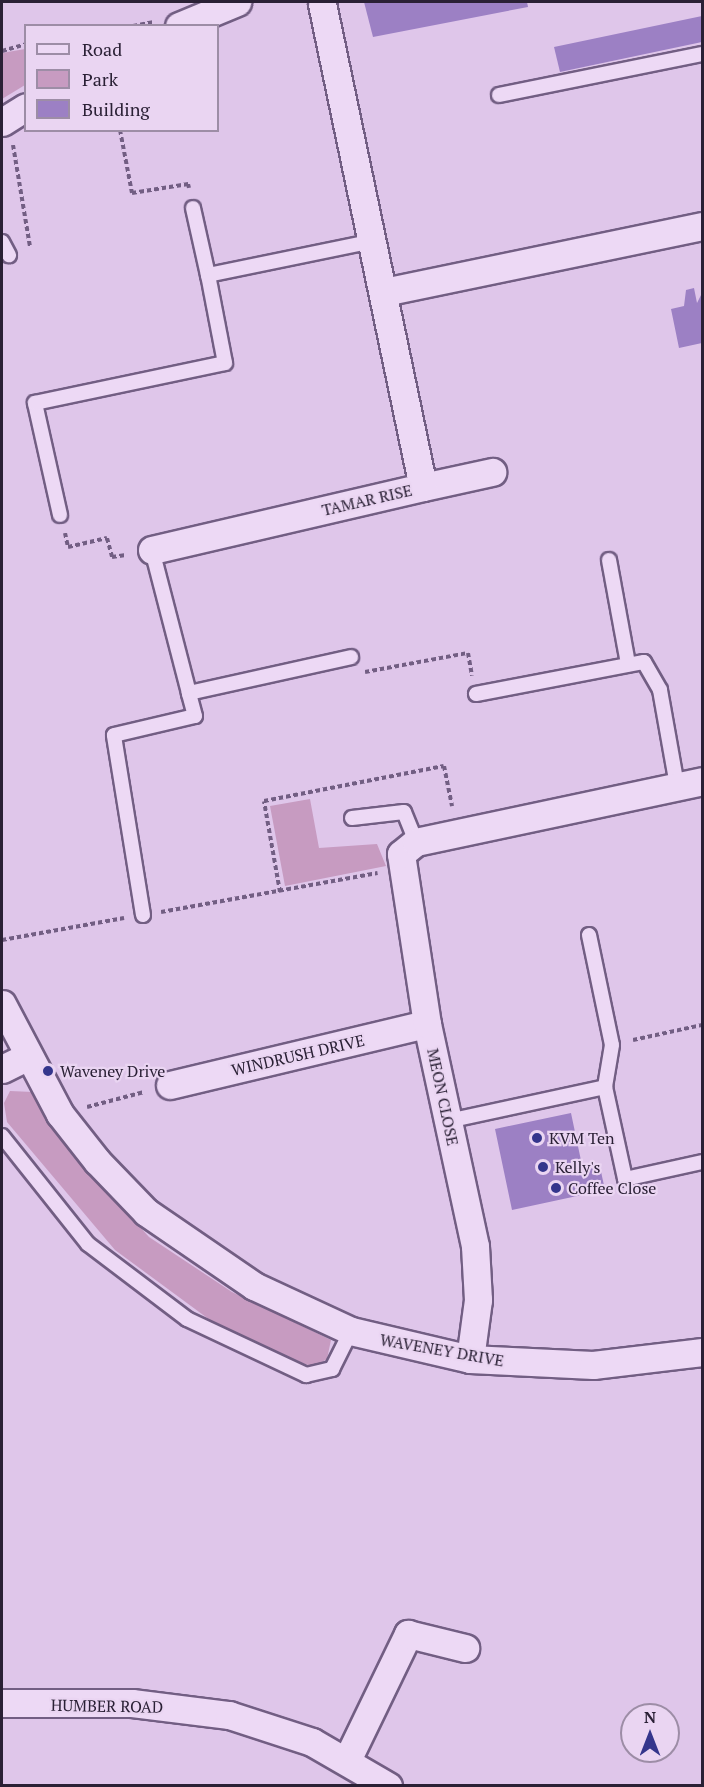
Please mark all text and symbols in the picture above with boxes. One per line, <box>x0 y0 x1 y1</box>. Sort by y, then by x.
legend <box>24 24 219 132</box>
text: Road <box>82 37 122 61</box>
text: Park <box>82 67 118 91</box>
text: Building <box>82 97 150 121</box>
street label: TAMAR RISE <box>320 480 414 520</box>
street label: WINDRUSH DRIVE <box>230 1030 366 1080</box>
street label: MEON CLOSE <box>423 1047 463 1147</box>
place label: Waveney Drive <box>60 1061 165 1081</box>
marker: Waveney Drive <box>41 1064 55 1078</box>
place label: KVM Ten <box>549 1128 614 1148</box>
marker: KVM Ten <box>530 1131 544 1145</box>
place label: Kelly's <box>555 1157 600 1177</box>
marker: Kelly's <box>536 1160 550 1174</box>
place label: Coffee Close <box>568 1178 656 1198</box>
marker: Coffee Close <box>549 1181 563 1195</box>
street label: WAVENEY DRIVE <box>378 1330 506 1370</box>
street label: HUMBER ROAD <box>51 1695 163 1717</box>
north arrow <box>620 1703 680 1763</box>
text: N <box>644 1706 656 1728</box>

